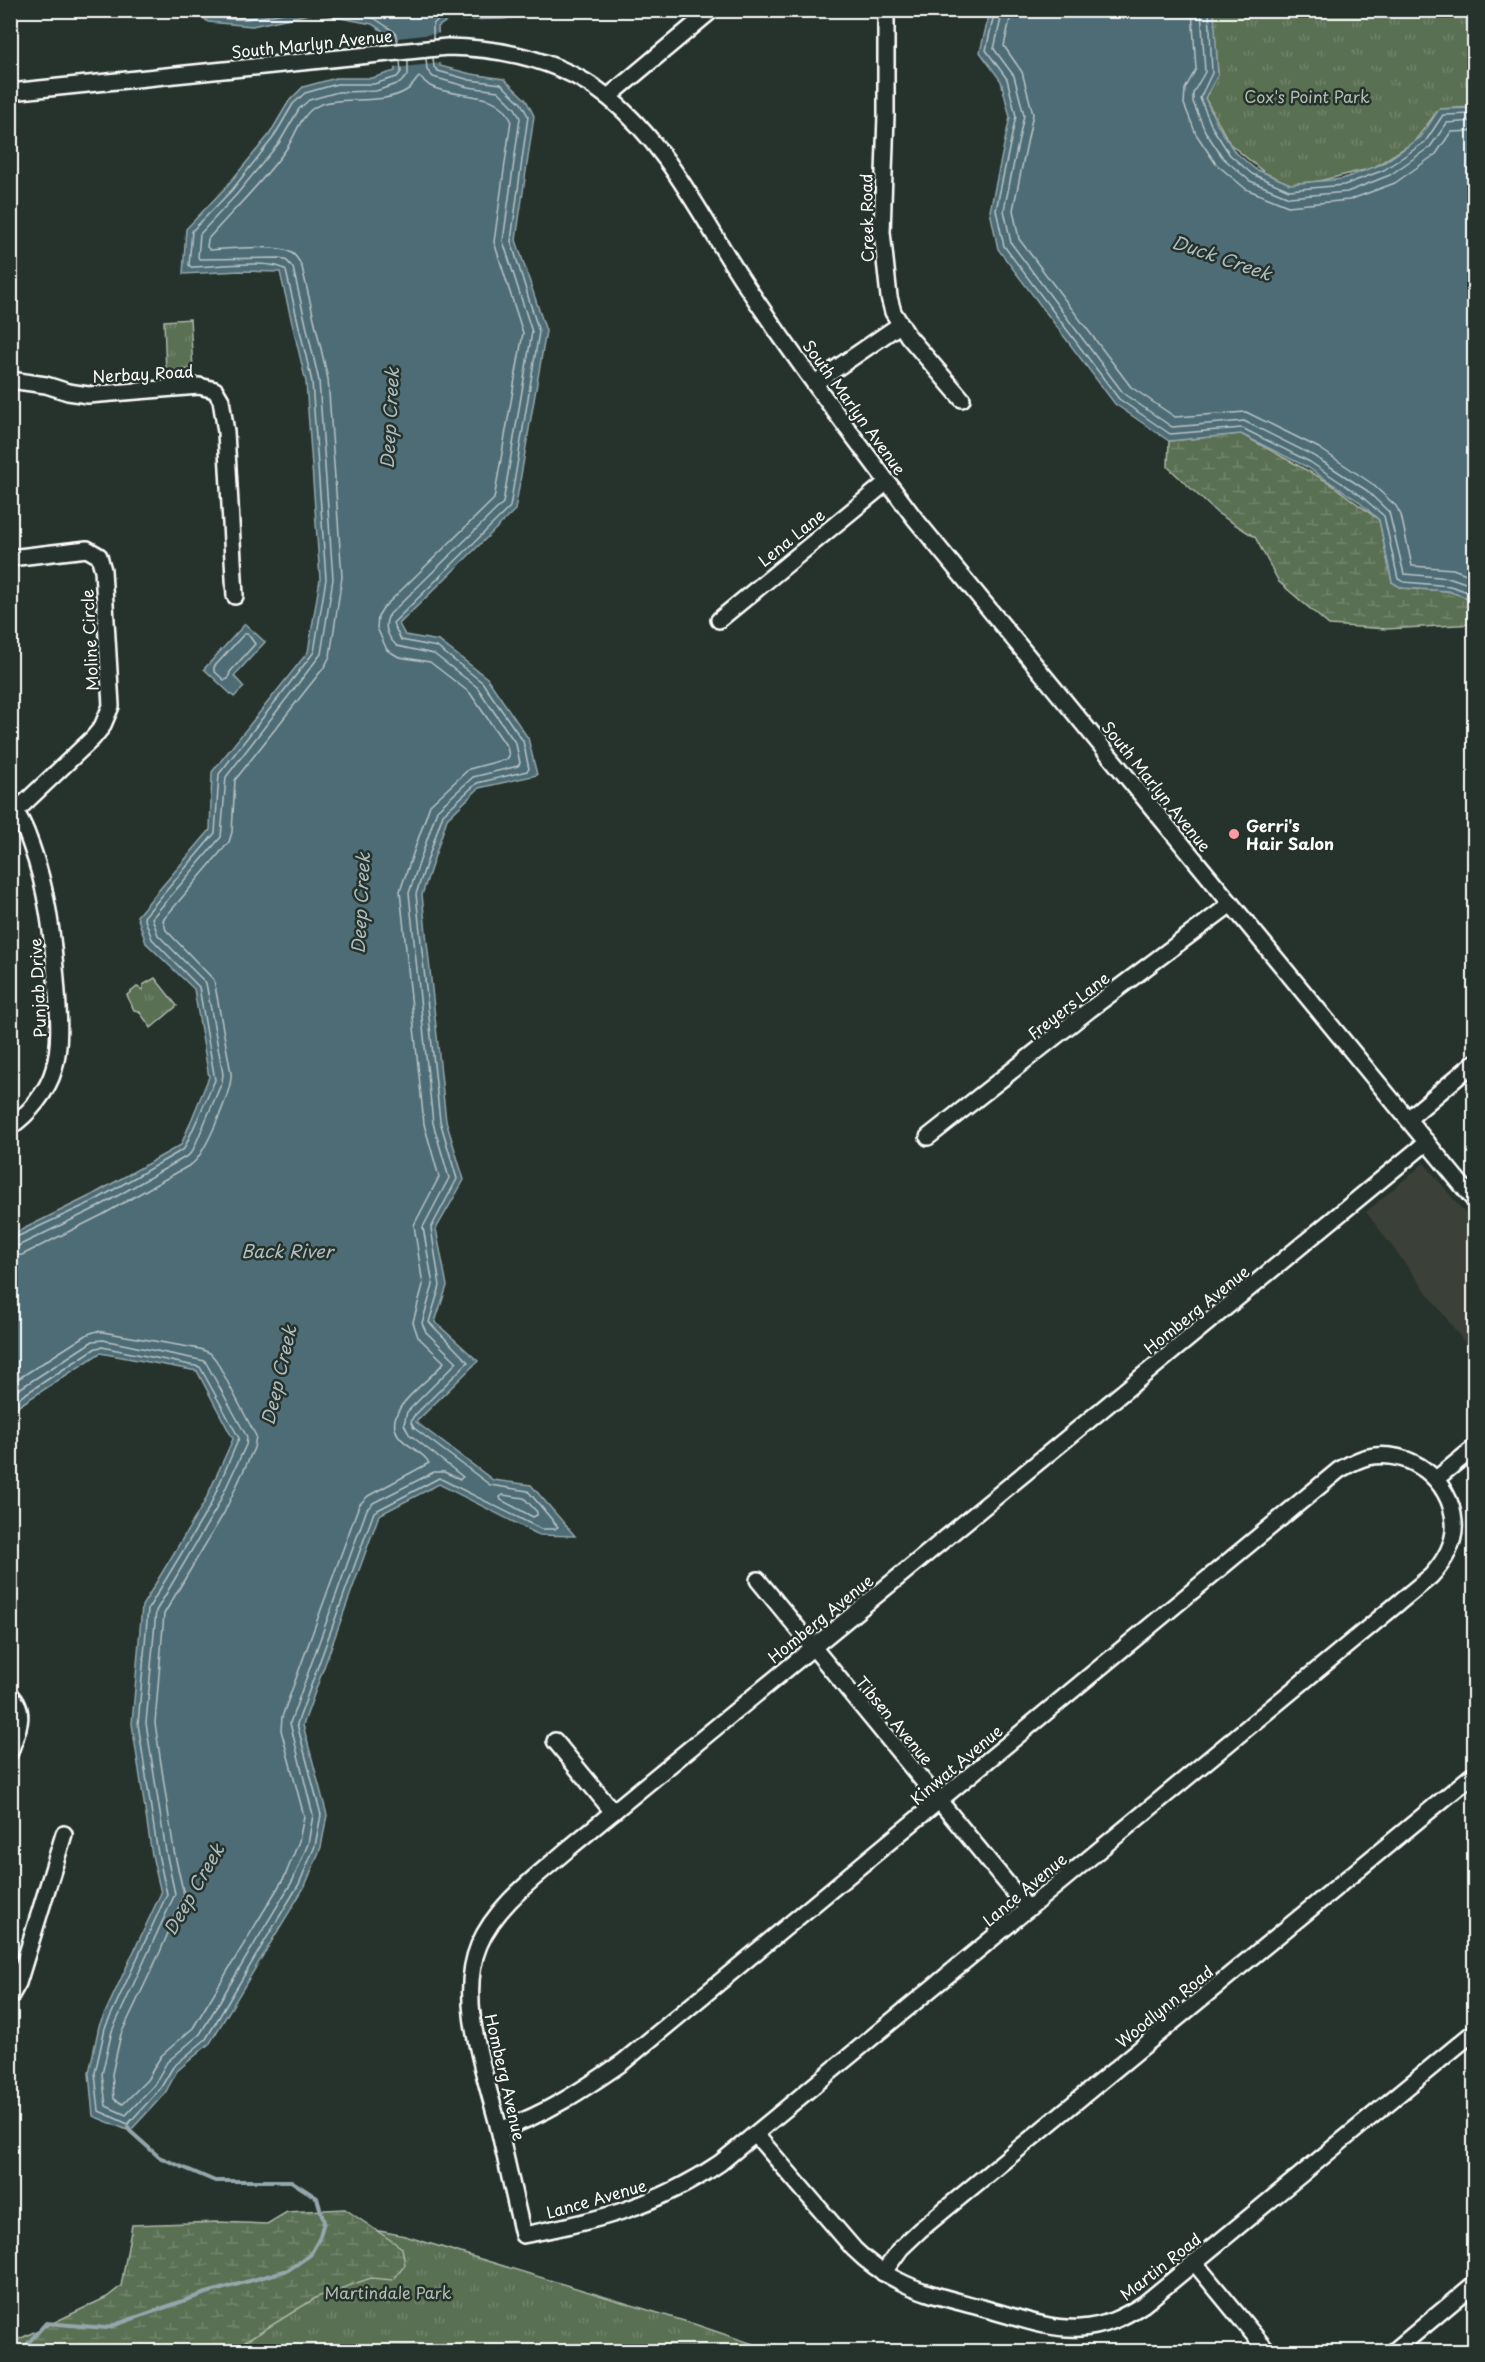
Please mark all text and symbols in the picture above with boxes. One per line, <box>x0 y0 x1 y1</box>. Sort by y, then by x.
street label: South Marlyn Avenue <box>230 23 394 63</box>
park label: Cox's Point Park <box>1244 84 1370 108</box>
street label: Creek Road <box>853 173 879 263</box>
water label: Duck Creek <box>1168 227 1277 287</box>
street label: South Marlyn Avenue <box>798 334 912 480</box>
street label: Nerbay Road <box>92 358 194 388</box>
water label: Deep Creek <box>373 366 405 469</box>
street label: Lena Lane <box>752 502 830 572</box>
street label: Moline Circle <box>74 589 104 691</box>
street label: South Marlyn Avenue <box>1097 716 1217 857</box>
place label: Gerri's Hair Salon <box>1246 813 1334 855</box>
marker: Gerri's Hair Salon <box>1227 827 1241 841</box>
water label: Deep Creek <box>344 851 376 954</box>
street label: Punjab Drive <box>22 937 52 1039</box>
street label: Freyers Lane <box>1022 965 1114 1045</box>
water label: Back River <box>241 1237 336 1264</box>
street label: Homberg Avenue <box>1138 1259 1254 1359</box>
water label: Deep Creek <box>253 1322 303 1427</box>
street label: Homberg Avenue <box>762 1568 878 1668</box>
street label: Tibsen Avenue <box>851 1670 940 1770</box>
street label: Kinwat Avenue <box>905 1718 1007 1810</box>
water label: Deep Creek <box>156 1837 231 1940</box>
street label: Lance Avenue <box>977 1846 1071 1931</box>
street label: Woodlynn Road <box>1110 1959 1218 2053</box>
street label: Homberg Avenue <box>480 2011 532 2143</box>
street label: Lance Avenue <box>543 2172 649 2224</box>
street label: Martin Road <box>1114 2227 1206 2305</box>
park label: Martindale Park <box>325 2280 452 2304</box>

